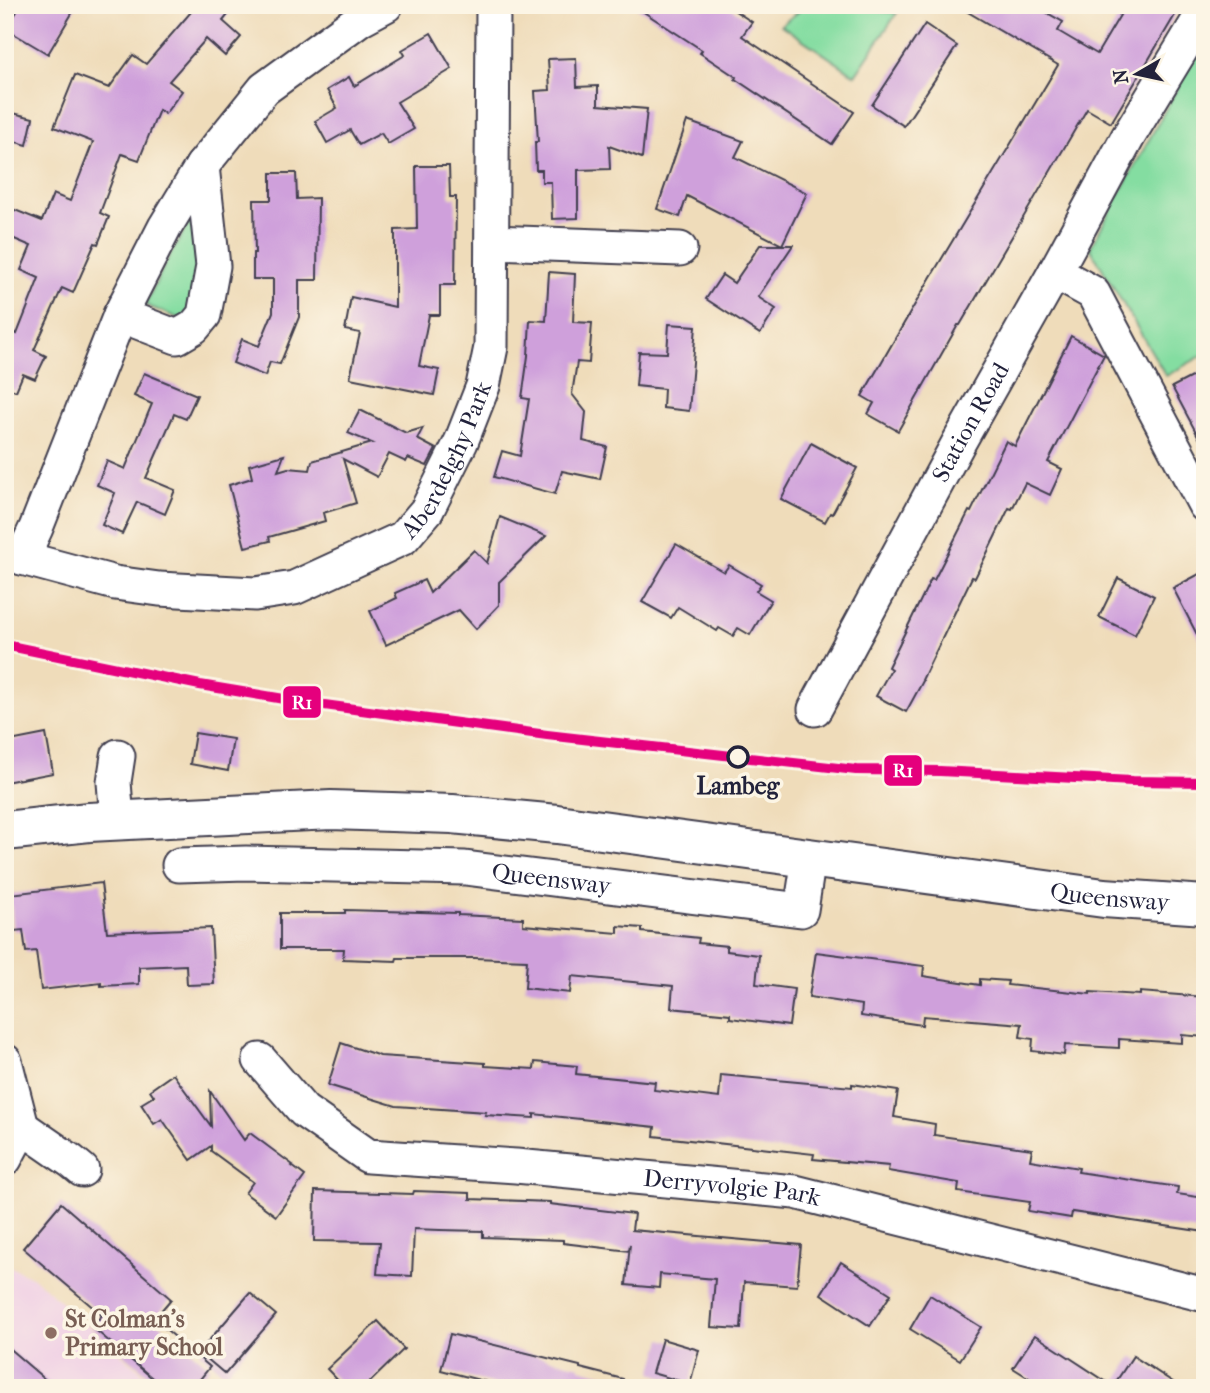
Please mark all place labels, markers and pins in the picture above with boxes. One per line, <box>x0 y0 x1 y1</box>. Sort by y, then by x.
marker: Lambeg <box>727 746 749 768</box>
place label: Lambeg <box>697 772 781 800</box>
place label: St Colman's Primary School <box>65 1305 223 1361</box>
marker: St Colman's Primary School <box>43 1325 59 1341</box>

